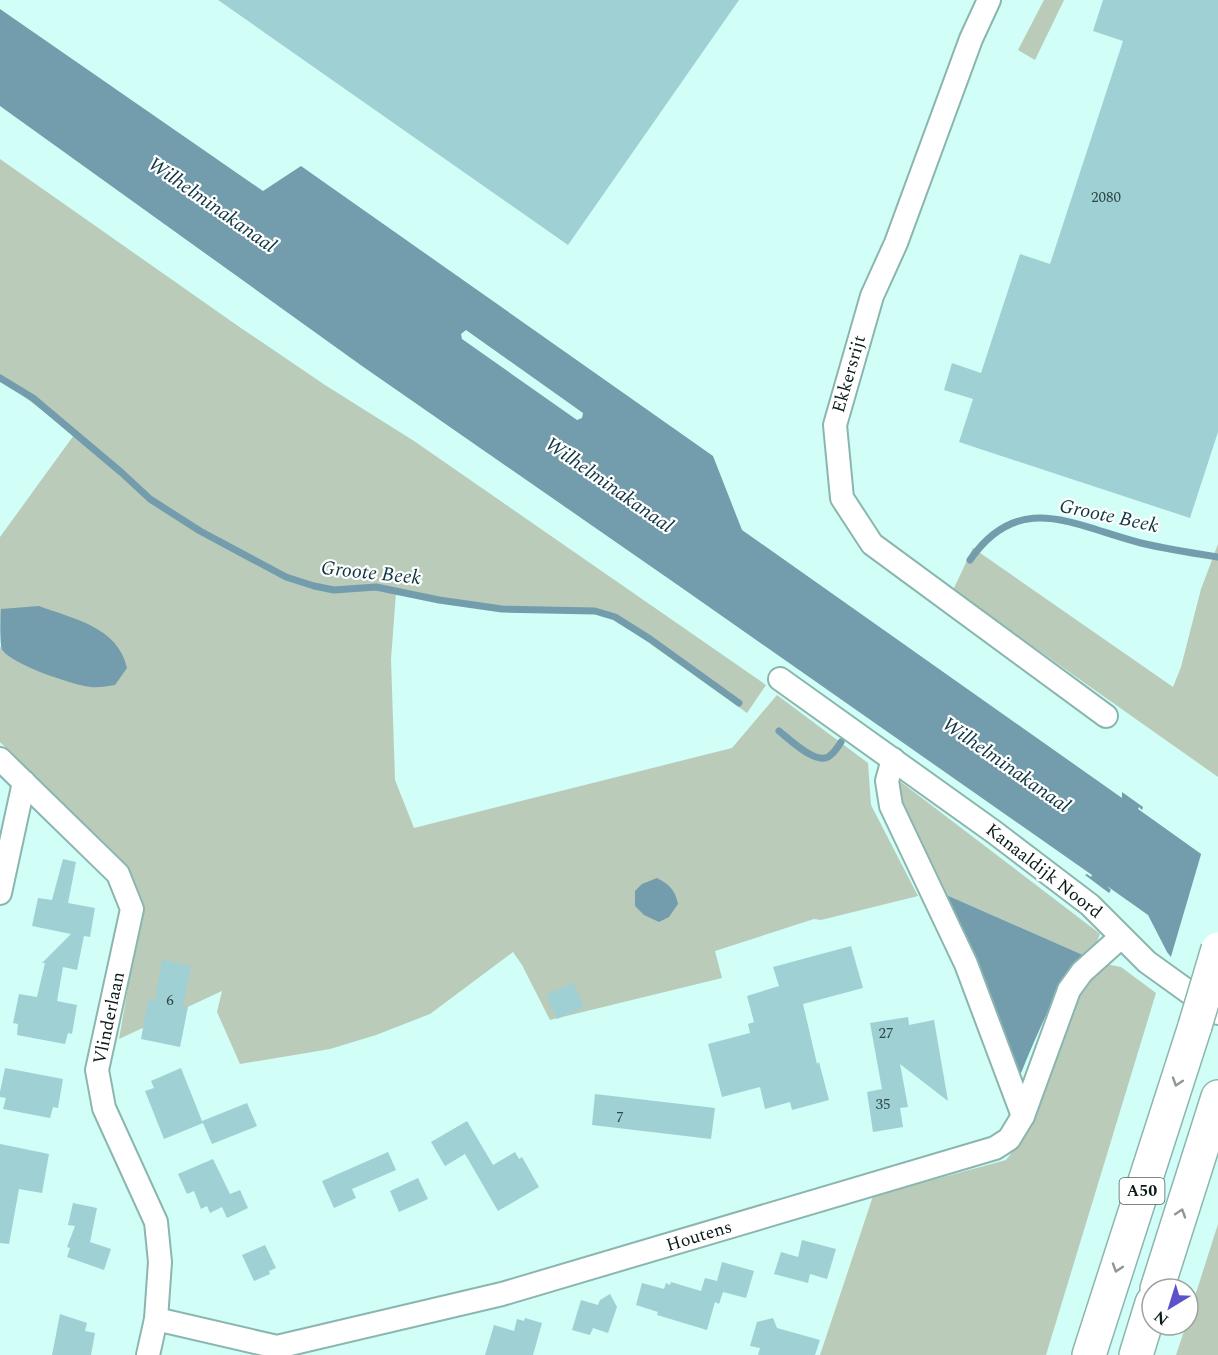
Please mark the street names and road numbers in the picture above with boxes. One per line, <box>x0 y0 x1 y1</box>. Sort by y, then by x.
street label: Ekkersrijt <box>825 332 873 416</box>
street label: Kanaaldijk Noord <box>980 817 1108 925</box>
street label: Vlinderlaan <box>86 969 132 1067</box>
road number: A50 <box>1120 1178 1164 1204</box>
street label: Houtens <box>663 1213 735 1259</box>

